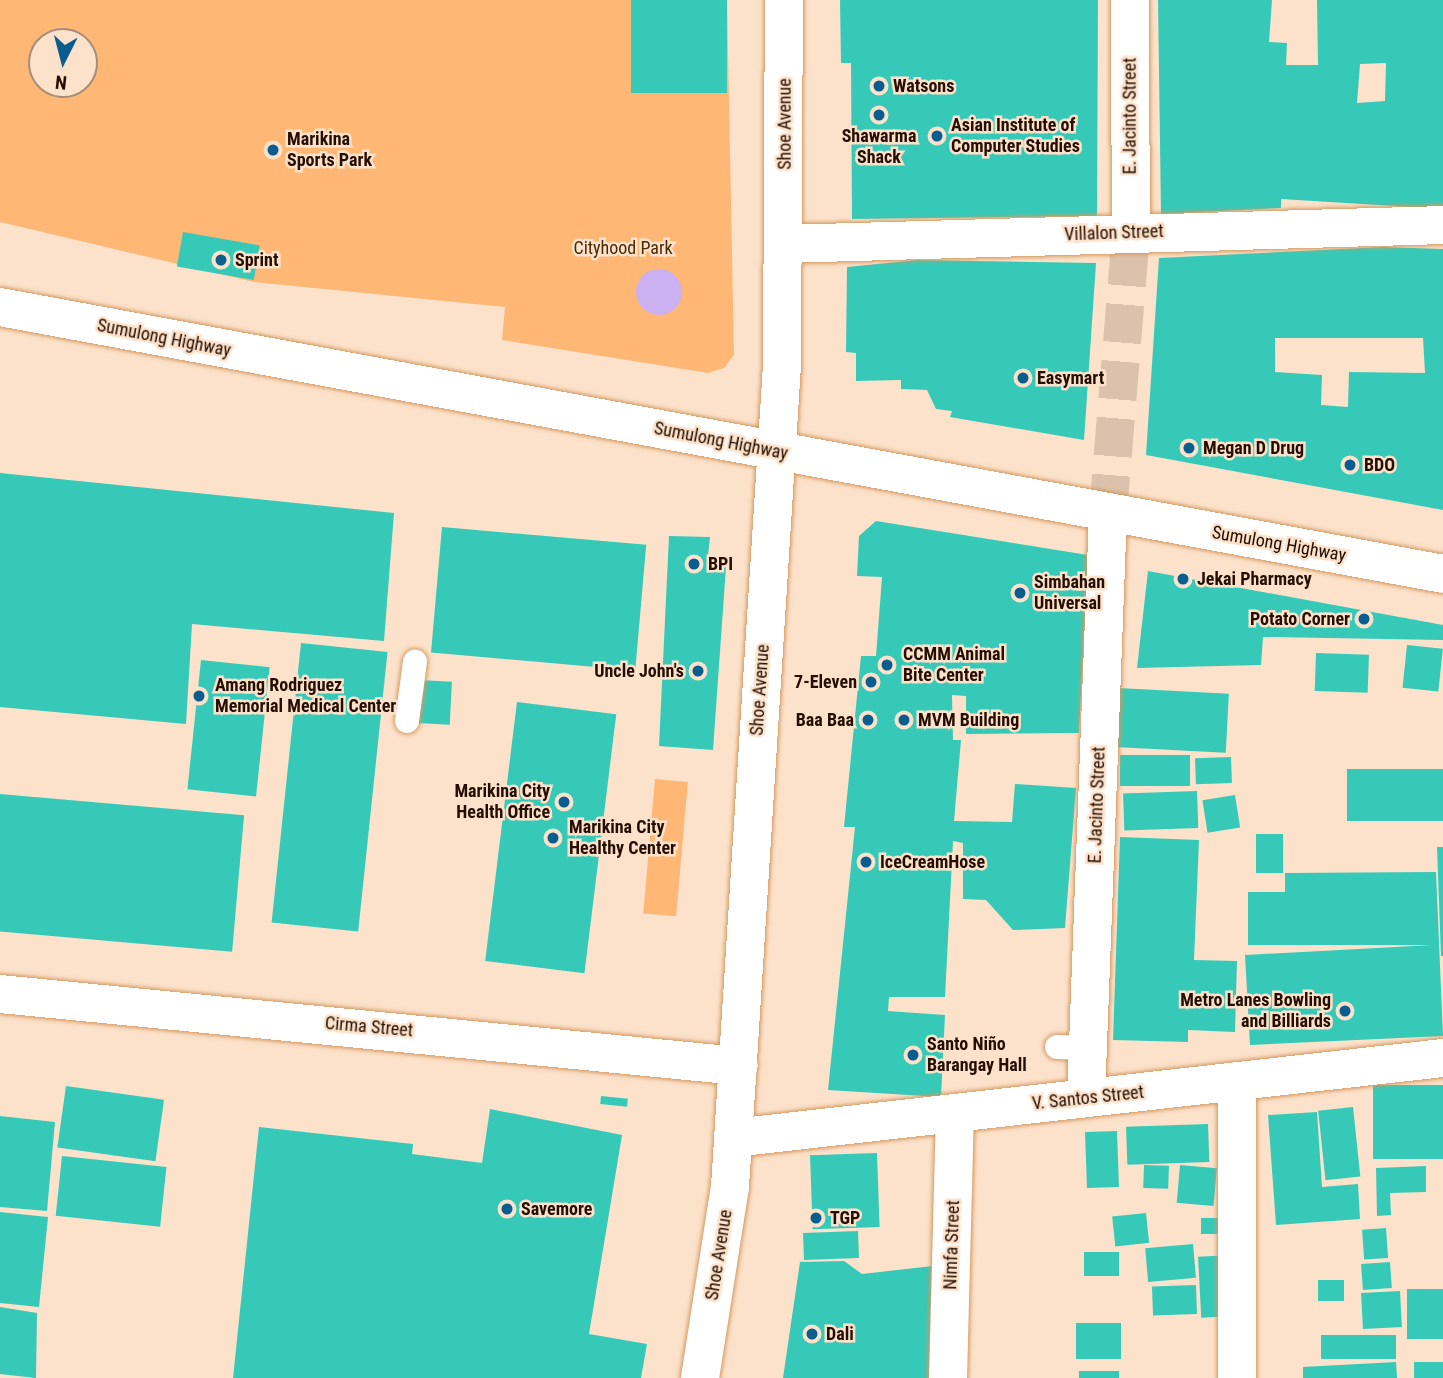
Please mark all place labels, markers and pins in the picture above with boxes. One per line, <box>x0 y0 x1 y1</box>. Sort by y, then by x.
place label: Watsons <box>893 75 954 97</box>
marker: Watsons <box>871 78 887 94</box>
marker: Shawarma Shack <box>871 107 887 123</box>
place label: Asian Institute of Computer Studies <box>951 115 1080 158</box>
place label: Shawarma Shack <box>842 126 916 168</box>
marker: Asian Institute of Computer Studies <box>929 128 945 144</box>
place label: Marikina Sports Park <box>287 129 372 172</box>
marker: Marikina Sports Park <box>265 142 281 158</box>
place label: Sprint <box>235 249 278 271</box>
marker: Sprint <box>213 252 229 268</box>
place label: Easymart <box>1037 367 1104 389</box>
marker: Easymart <box>1015 370 1031 386</box>
place label: Megan D Drug <box>1203 437 1304 459</box>
marker: Megan D Drug <box>1181 440 1197 456</box>
place label: BDO <box>1364 454 1395 476</box>
marker: BDO <box>1342 457 1358 473</box>
place label: BPI <box>708 553 733 575</box>
marker: BPI <box>686 556 702 572</box>
place label: Jekai Pharmacy <box>1197 568 1312 590</box>
marker: Jekai Pharmacy <box>1175 571 1191 587</box>
place label: Simbahan Universal <box>1034 572 1105 614</box>
marker: Simbahan Universal <box>1012 585 1028 601</box>
place label: Potato Corner <box>1250 608 1350 630</box>
marker: Potato Corner <box>1356 611 1372 627</box>
place label: CCMM Animal Bite Center <box>903 644 1005 686</box>
marker: CCMM Animal Bite Center <box>877 655 897 675</box>
place label: Uncle John's <box>594 660 684 682</box>
marker: Uncle John's <box>690 663 706 679</box>
place label: 7-Eleven <box>794 671 857 693</box>
marker: 7-Eleven <box>863 674 879 690</box>
place label: Amang Rodriguez Memorial Medical Center <box>215 675 396 718</box>
marker: Amang Rodriguez Memorial Medical Center <box>189 686 209 706</box>
place label: Baa Baa <box>796 709 854 731</box>
place label: MVM Building <box>918 709 1019 731</box>
marker: Baa Baa <box>860 712 876 728</box>
marker: MVM Building <box>896 712 912 728</box>
place label: Marikina City Health Office <box>454 781 550 824</box>
marker: Marikina City Health Office <box>556 794 572 810</box>
place label: Marikina City Healthy Center <box>569 817 676 860</box>
marker: Marikina City Healthy Center <box>543 828 563 848</box>
place label: IceCreamHose <box>880 851 985 873</box>
marker: IceCreamHose <box>858 854 874 870</box>
place label: Metro Lanes Bowling and Billiards <box>1180 990 1331 1032</box>
marker: Metro Lanes Bowling and Billiards <box>1337 1003 1353 1019</box>
place label: Santo Niño Barangay Hall <box>927 1034 1027 1076</box>
marker: Santo Niño Barangay Hall <box>905 1047 921 1063</box>
place label: Savemore <box>521 1198 592 1220</box>
marker: Savemore <box>499 1201 515 1217</box>
place label: TGP <box>830 1207 860 1229</box>
marker: TGP <box>808 1210 824 1226</box>
place label: Dali <box>826 1323 854 1345</box>
marker: Dali <box>804 1326 820 1342</box>

